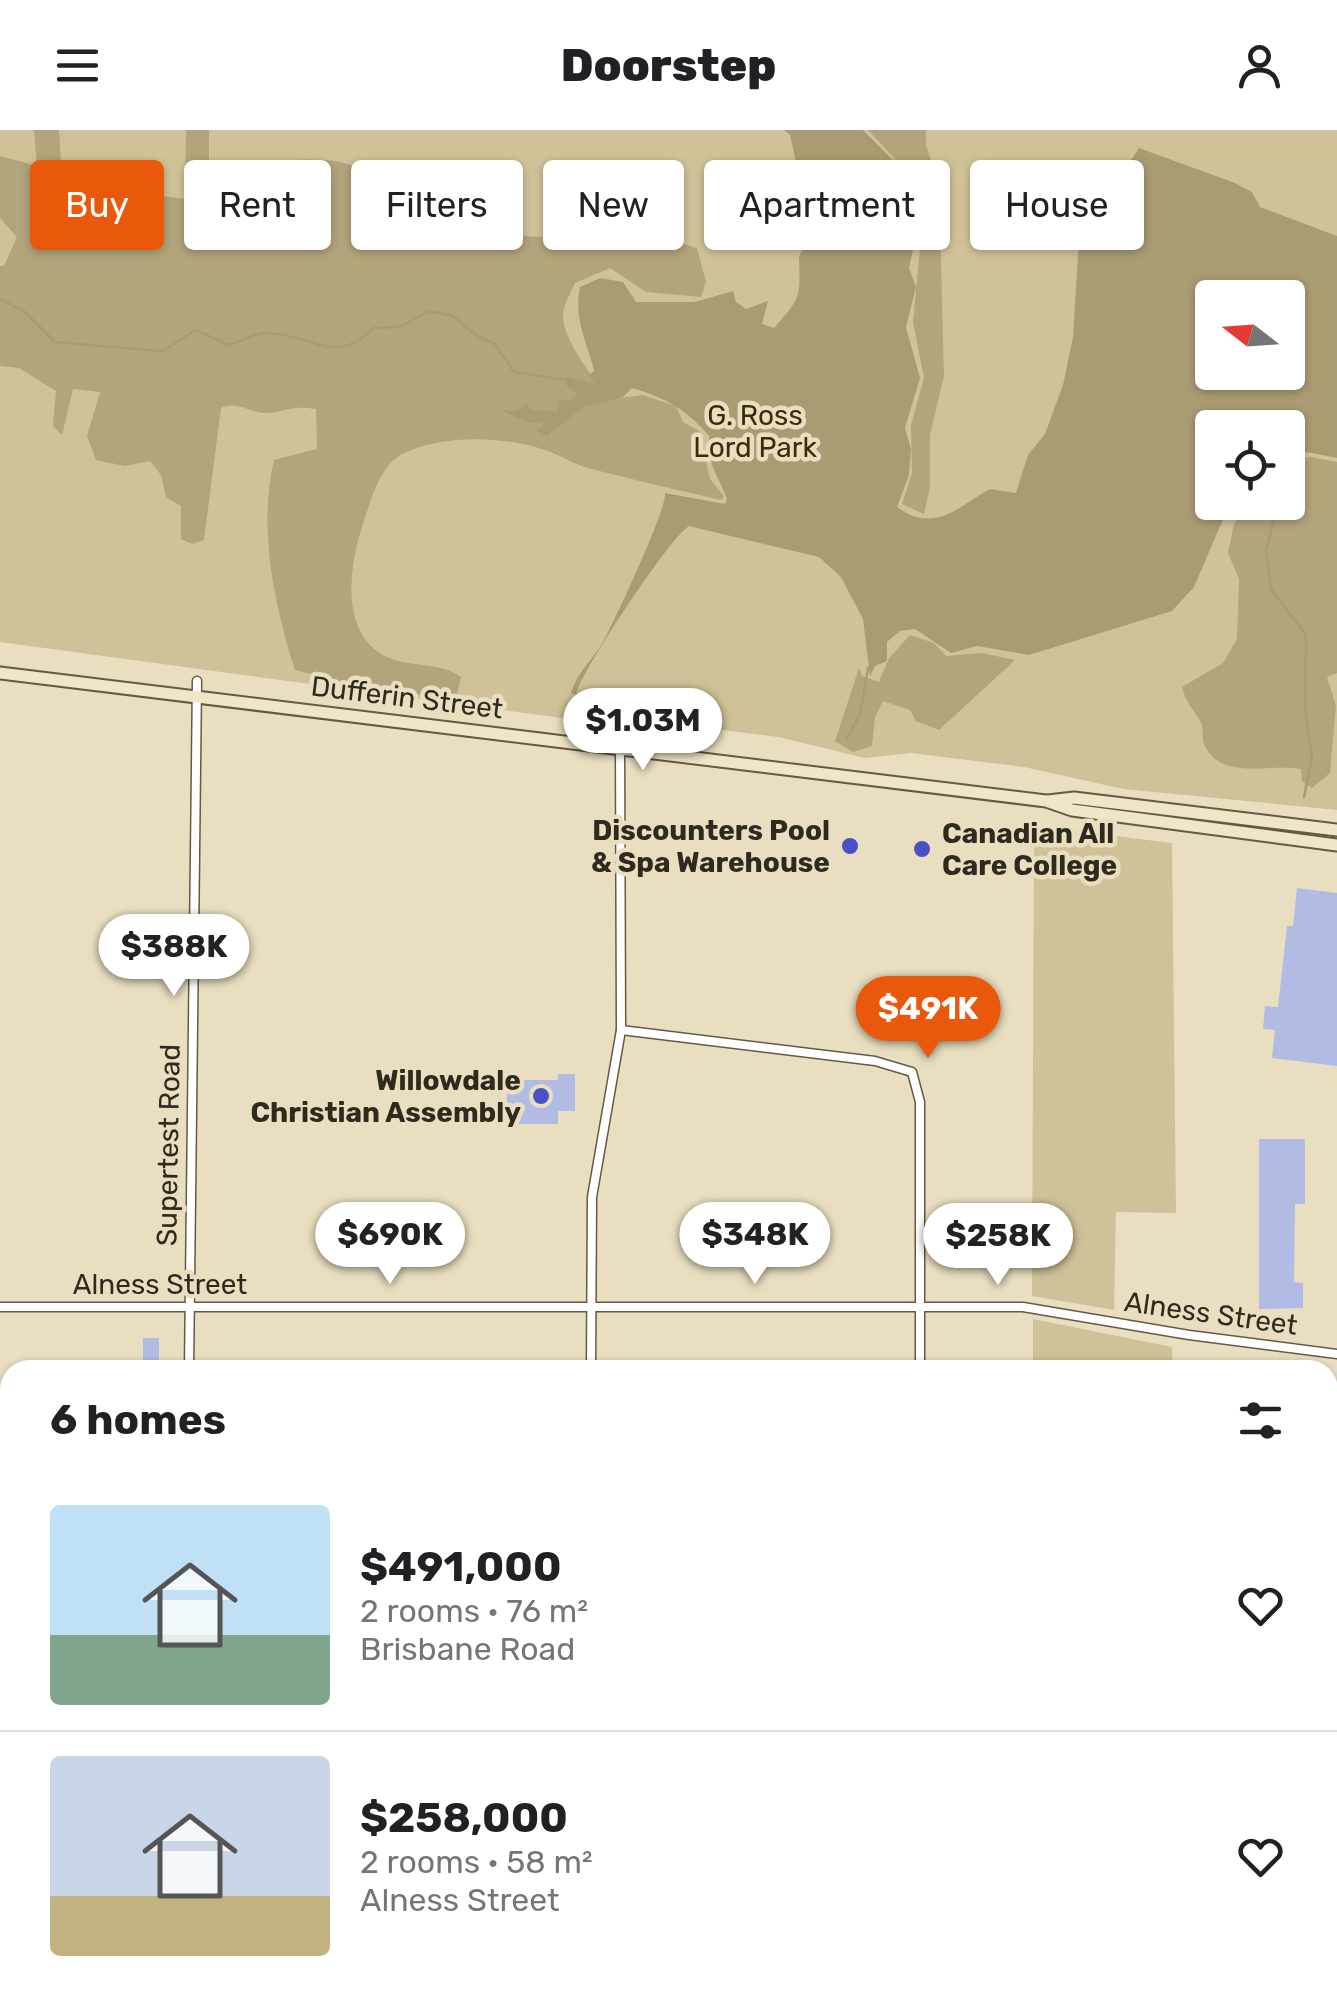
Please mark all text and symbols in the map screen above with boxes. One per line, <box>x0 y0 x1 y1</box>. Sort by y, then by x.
icon: menu <box>50 38 105 93</box>
icon: person <box>1232 38 1287 93</box>
text: Doorstep <box>561 39 776 92</box>
chip: Buy <box>30 160 164 250</box>
chip: Rent <box>184 160 331 250</box>
chip: Filters <box>351 160 523 250</box>
chip: New <box>543 160 684 250</box>
chip: Apartment <box>704 160 950 250</box>
chip: House <box>970 160 1144 250</box>
north arrow <box>1195 280 1305 390</box>
map controls <box>1195 280 1305 520</box>
park label: G. Ross Lord Park <box>693 399 817 464</box>
button: locate <box>1195 410 1305 520</box>
street label: Dufferin Street <box>309 669 505 726</box>
pin: $1.03M <box>562 688 724 773</box>
text: $1.03M <box>585 701 701 739</box>
place label: Discounters Pool & Spa Warehouse <box>591 814 830 879</box>
place label: Canadian All Care College <box>942 817 1117 882</box>
marker: Discounters Pool & Spa Warehouse <box>839 835 861 857</box>
marker: Canadian All Care College <box>911 838 933 860</box>
pin: $388K <box>104 914 244 999</box>
text: $388K <box>120 927 228 965</box>
pin: $491K <box>858 976 998 1061</box>
text: $491K <box>878 989 978 1027</box>
street label: Supertest Road <box>150 1044 187 1246</box>
place label: Willowdale Christian Assembly <box>250 1064 521 1129</box>
marker: Willowdale Christian Assembly <box>530 1085 552 1107</box>
pin: $690K <box>320 1202 460 1287</box>
pin: $348K <box>685 1202 825 1287</box>
pin: $258K <box>928 1203 1068 1288</box>
text: $690K <box>337 1215 443 1253</box>
text: $348K <box>701 1215 809 1253</box>
text: $258K <box>945 1216 1051 1254</box>
street label: Alness Street <box>73 1268 247 1301</box>
street label: Alness Street <box>1122 1285 1300 1342</box>
icon: filters <box>1233 1393 1288 1448</box>
text: 6 homes <box>50 1395 226 1445</box>
text: $491,000 <box>360 1542 561 1592</box>
icon: home <box>130 1545 250 1665</box>
icon: heart <box>1233 1578 1288 1633</box>
text: 2 rooms · 76 m² <box>360 1592 588 1630</box>
text: Brisbane Road <box>360 1630 575 1668</box>
text: $258,000 <box>360 1793 568 1843</box>
icon: home <box>130 1796 250 1916</box>
icon: heart <box>1233 1829 1288 1884</box>
text: 2 rooms · 58 m² <box>360 1843 593 1881</box>
text: Alness Street <box>360 1881 560 1919</box>

